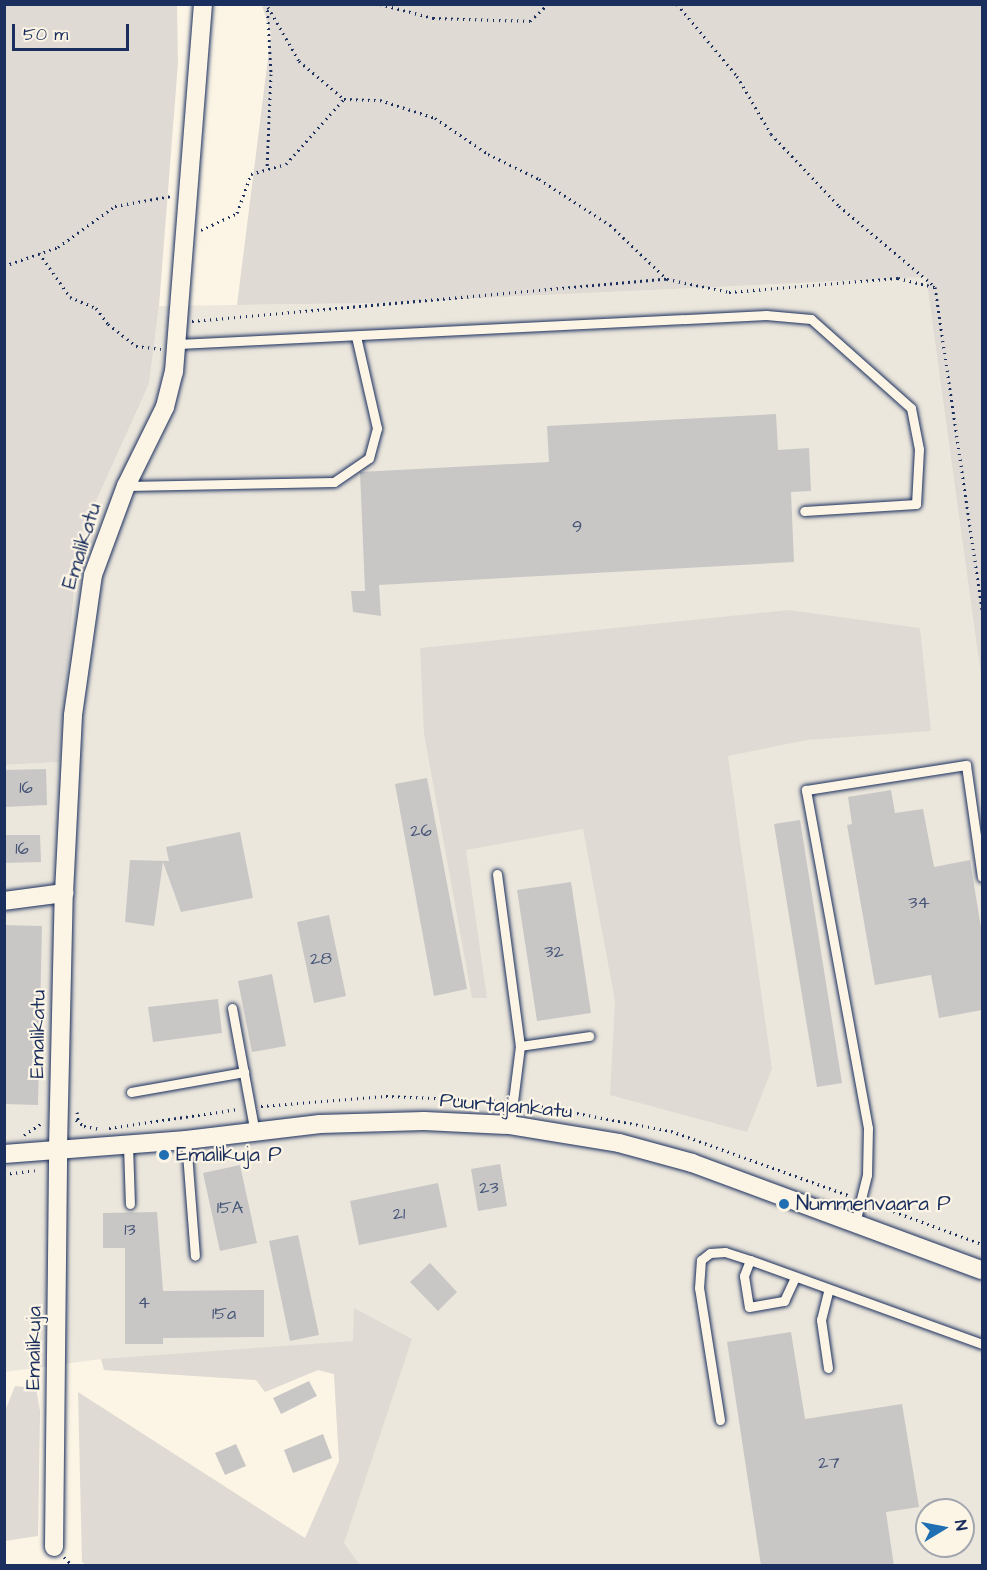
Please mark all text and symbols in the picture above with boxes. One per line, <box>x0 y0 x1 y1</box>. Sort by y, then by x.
scale bar <box>15 12 132 50</box>
text: 50 m <box>23 22 68 47</box>
street label: Emalikatu <box>57 500 107 592</box>
house number: 9 <box>572 516 582 538</box>
house number: 16 <box>19 777 33 799</box>
house number: 26 <box>410 820 432 842</box>
house number: 16 <box>15 838 29 860</box>
house number: 34 <box>908 892 930 914</box>
house number: 32 <box>544 941 564 963</box>
house number: 28 <box>310 948 332 970</box>
street label: Emalikatu <box>25 989 51 1079</box>
street label: Puurtajankatu <box>439 1088 573 1124</box>
place label: Emalikuja P <box>176 1142 282 1168</box>
marker: Emalikuja P <box>157 1148 171 1162</box>
house number: 23 <box>479 1177 499 1199</box>
place label: Nummenvaara P <box>796 1191 951 1217</box>
house number: 15A <box>217 1197 243 1219</box>
marker: Nummenvaara P <box>777 1197 791 1211</box>
house number: 21 <box>393 1203 405 1225</box>
house number: 13 <box>124 1219 136 1241</box>
house number: 4 <box>138 1292 150 1314</box>
house number: 15a <box>212 1303 236 1325</box>
street label: Emalikuja <box>21 1306 47 1390</box>
house number: 27 <box>818 1452 840 1474</box>
north arrow <box>915 1498 975 1558</box>
text: N <box>949 1518 972 1532</box>

